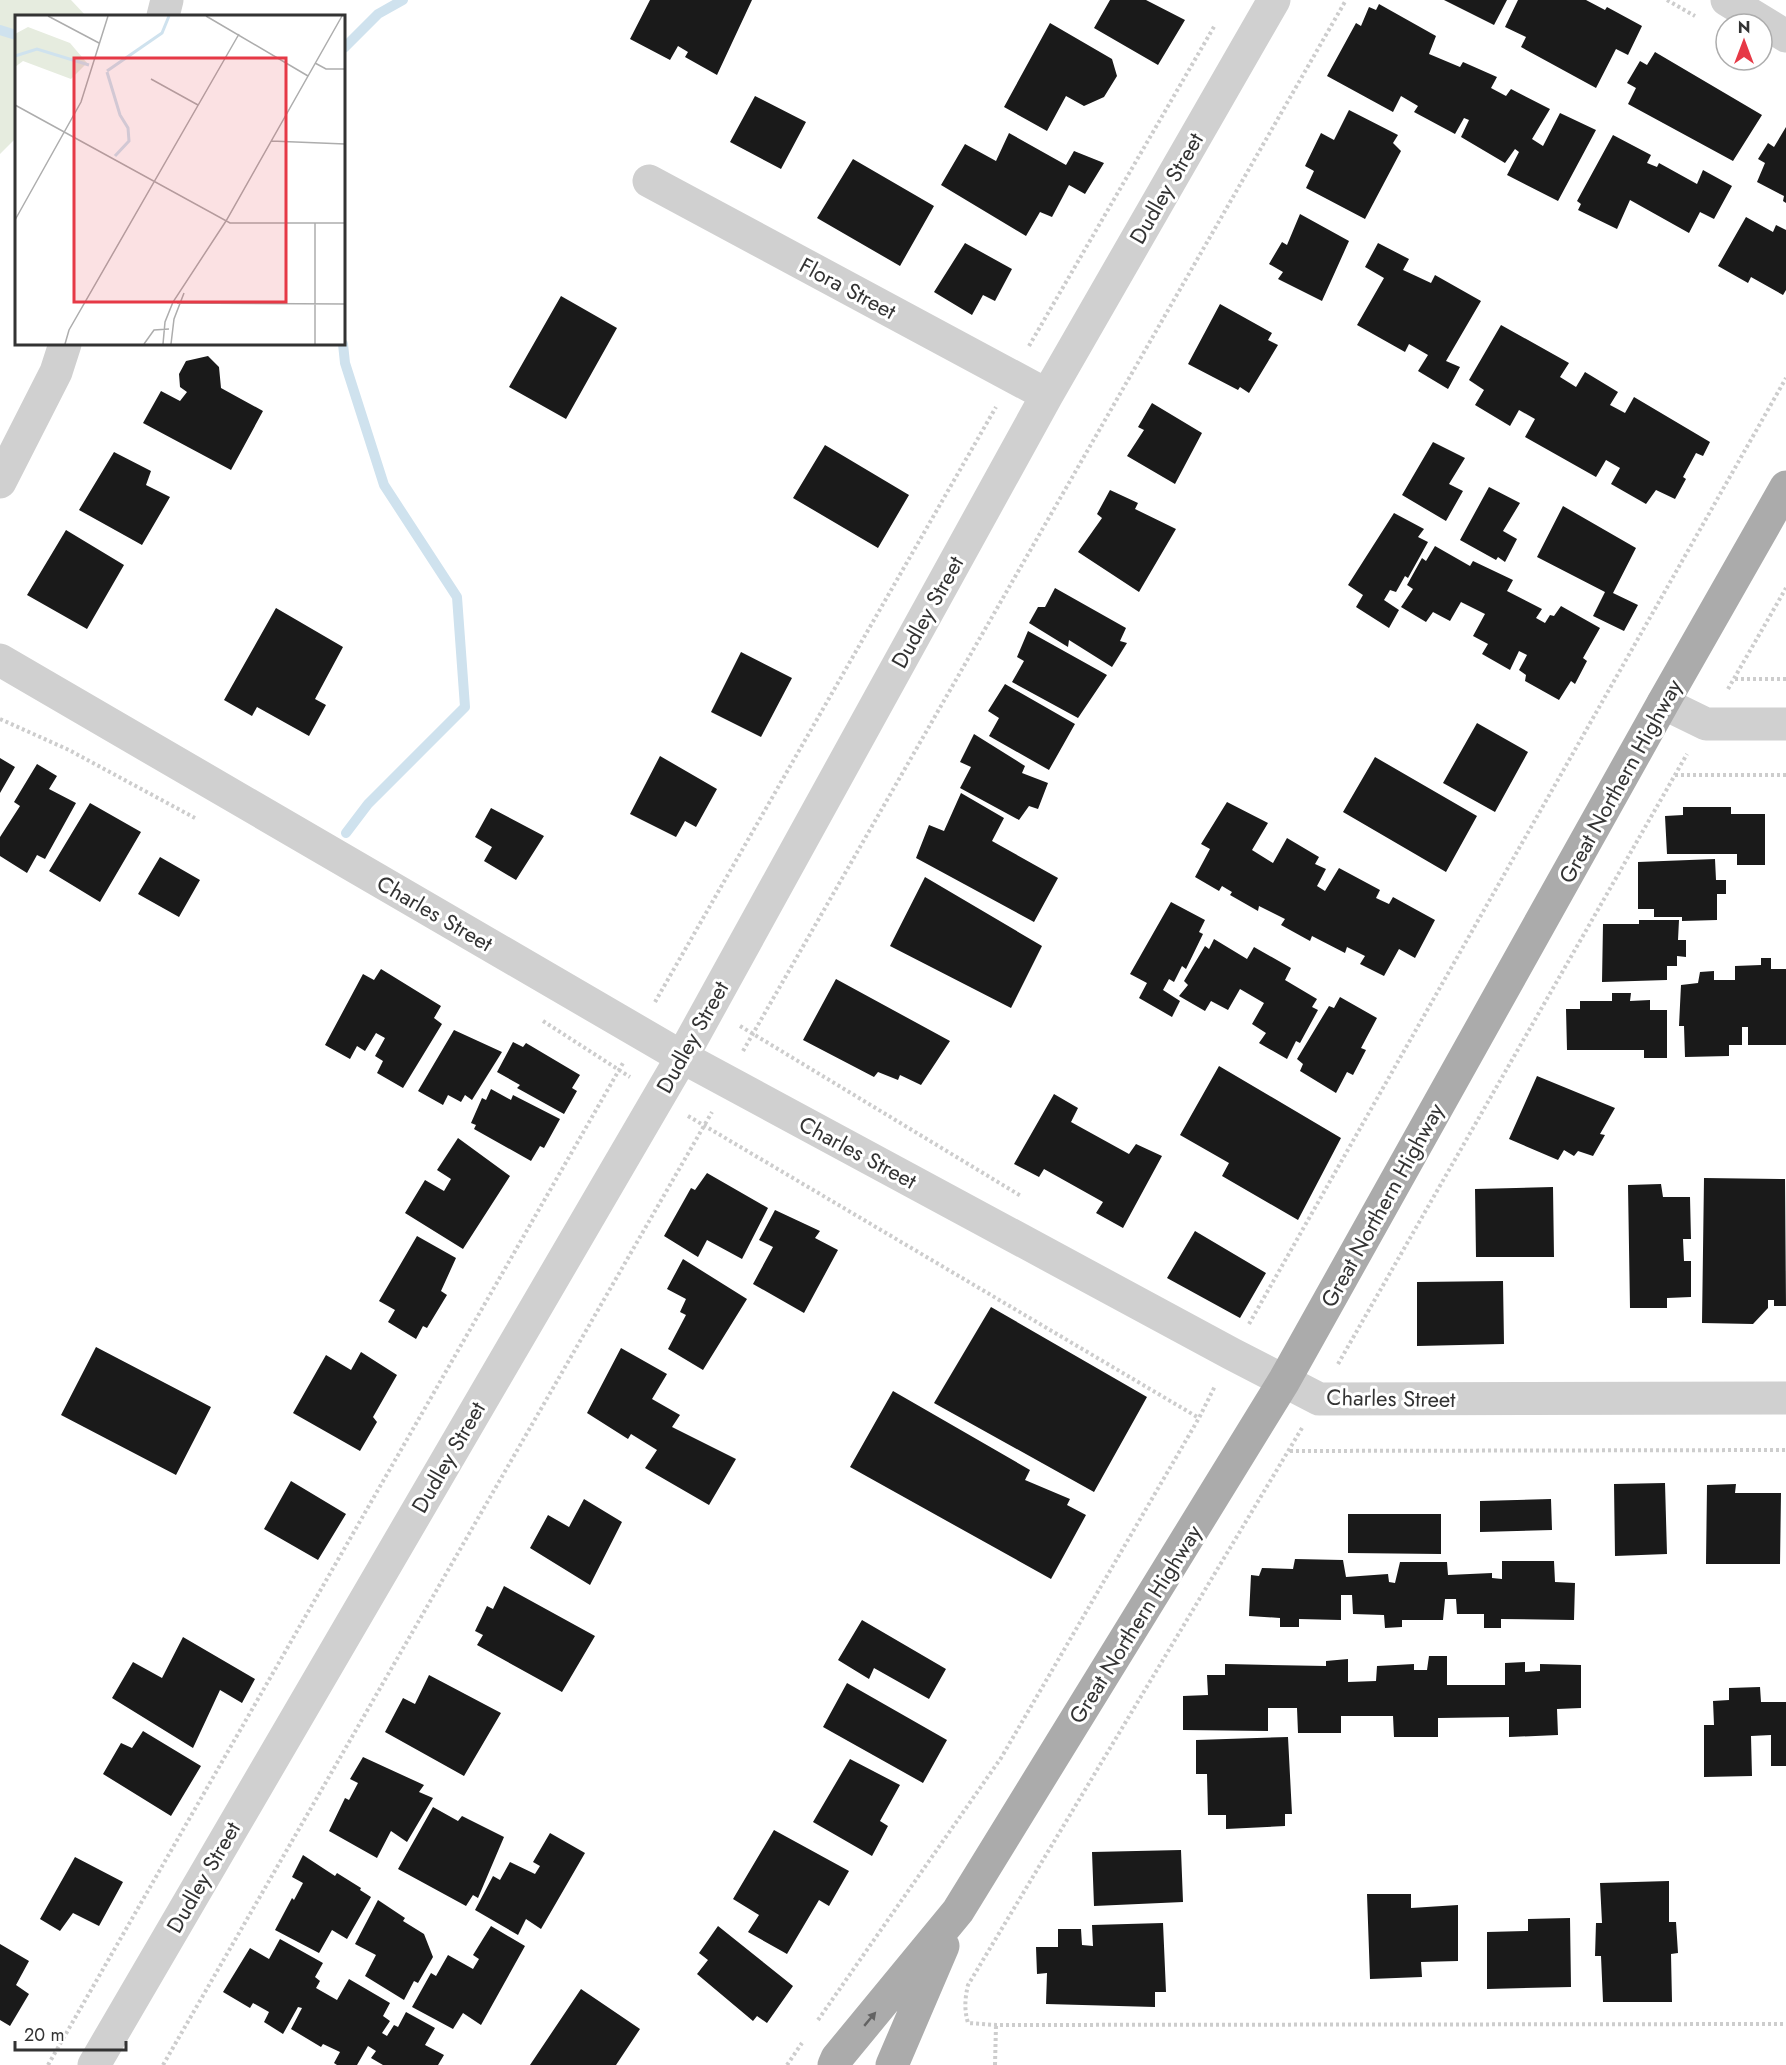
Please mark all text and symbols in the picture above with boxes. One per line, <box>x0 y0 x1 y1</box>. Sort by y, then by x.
north arrow <box>1714 12 1774 72</box>
inset map <box>15 15 345 345</box>
text: N <box>1738 16 1750 39</box>
street label: Dudley Street <box>1121 126 1211 250</box>
street label: Flora Street <box>794 249 903 327</box>
street label: Dudley Street <box>883 549 971 674</box>
street label: Great Northern Highway <box>1550 673 1690 889</box>
street label: Charles Street <box>371 867 500 959</box>
street label: Dudley Street <box>648 974 736 1099</box>
street label: Great Northern Highway <box>1312 1097 1452 1313</box>
street label: Charles Street <box>793 1108 923 1197</box>
street label: Charles Street <box>1326 1381 1457 1415</box>
street label: Dudley Street <box>403 1395 493 1519</box>
street label: Great Northern Highway <box>1061 1518 1209 1730</box>
street label: Dudley Street <box>158 1815 248 1939</box>
one-way arrow <box>863 2011 876 2027</box>
scale bar <box>15 2014 126 2052</box>
text: 20 m <box>24 2022 64 2048</box>

